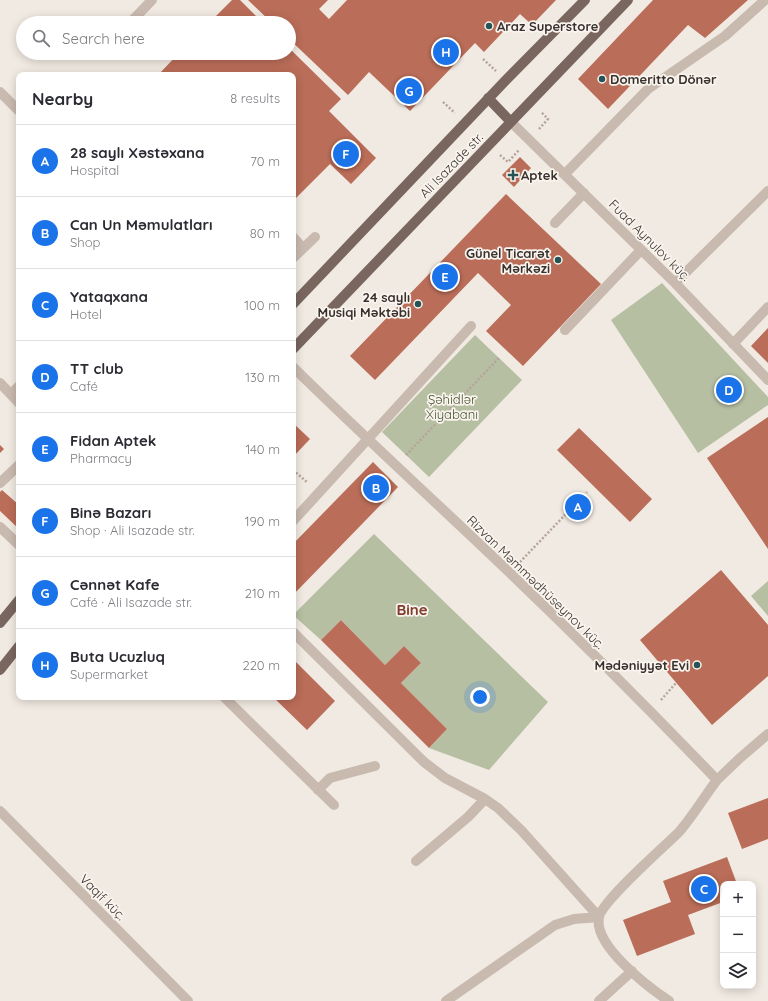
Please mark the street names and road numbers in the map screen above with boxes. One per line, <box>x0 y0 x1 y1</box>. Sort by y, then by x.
street label: Ali Isazade str. <box>416 129 486 201</box>
street label: Fuad Aynulov küç. <box>606 196 694 284</box>
street label: Rizvan Məmmədhüseynov küç. <box>464 512 608 652</box>
street label: Vaqif küç. <box>77 871 129 923</box>

